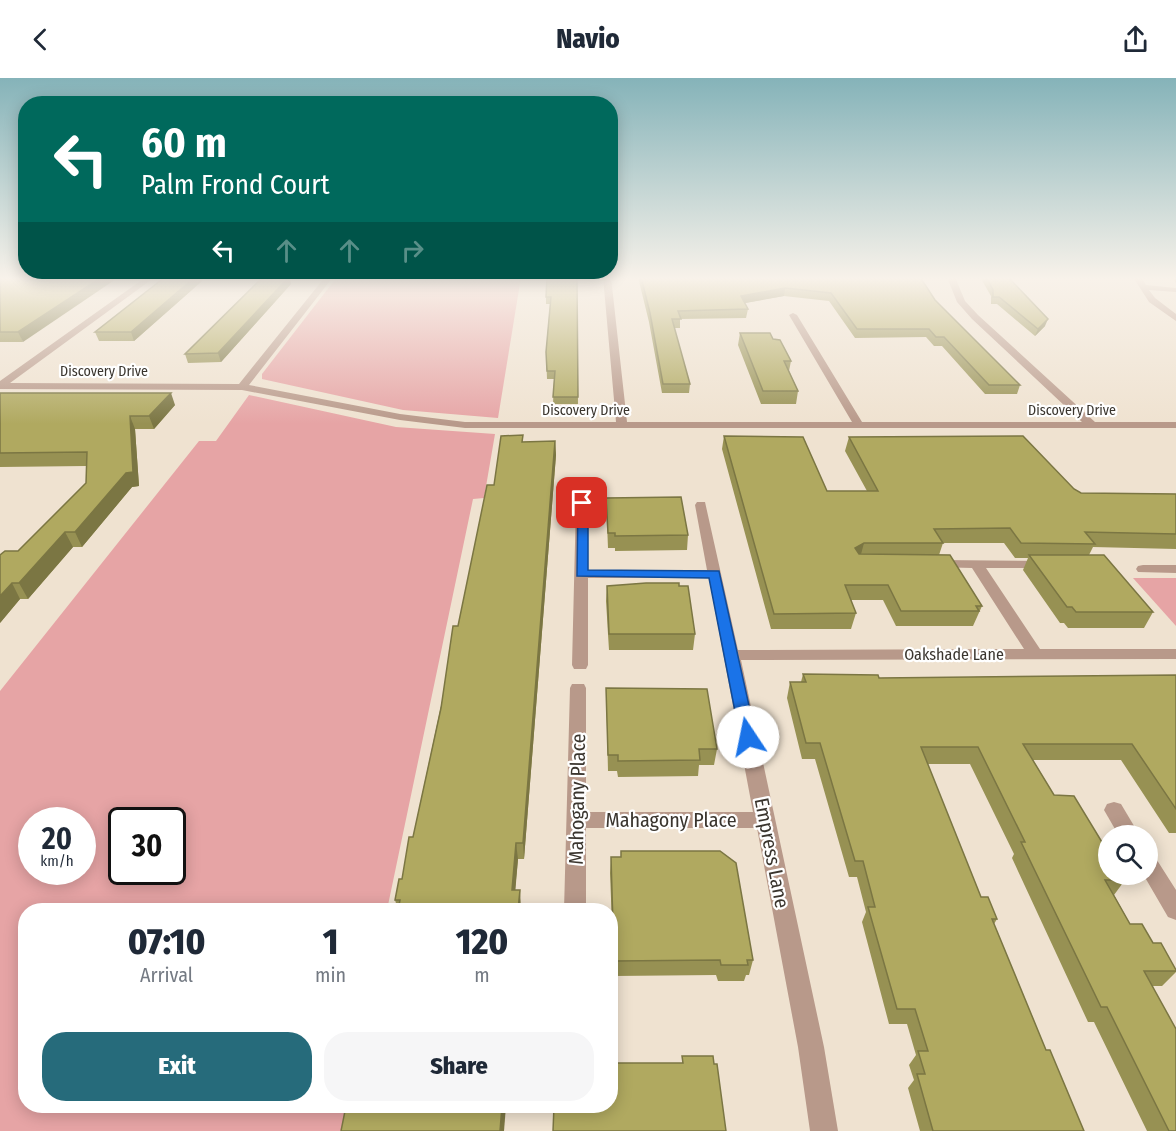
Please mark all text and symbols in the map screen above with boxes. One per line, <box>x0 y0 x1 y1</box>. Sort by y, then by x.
icon: back <box>24 23 57 56</box>
text: Navio <box>556 23 620 55</box>
icon: share <box>1119 23 1152 56</box>
text: 60 m <box>141 118 227 168</box>
icon: left <box>42 120 120 198</box>
text: Palm Frond Court <box>141 169 329 201</box>
icon: left <box>207 234 240 267</box>
icon: ahead <box>270 234 303 267</box>
icon: ahead <box>333 234 366 267</box>
icon: right <box>396 234 429 267</box>
street label: Discovery Drive <box>60 363 148 380</box>
street label: Discovery Drive <box>542 402 630 419</box>
street label: Discovery Drive <box>1028 402 1116 419</box>
pin <box>556 477 607 528</box>
icon: arrive <box>565 486 598 519</box>
street label: Oakshade Lane <box>904 645 1004 664</box>
position arrow <box>716 705 780 769</box>
street label: Mahogany Place <box>564 733 590 865</box>
street label: Empress Lane <box>750 796 794 910</box>
speed limit sign: 30 <box>108 807 186 885</box>
street label: Mahagony Place <box>605 808 737 832</box>
text: 20 <box>42 821 72 857</box>
map controls <box>1098 825 1158 885</box>
button: search <box>1098 825 1158 885</box>
text: km/h <box>40 852 74 870</box>
text: 07:10 <box>128 920 205 964</box>
text: 1 <box>323 920 338 964</box>
text: 120 <box>456 920 508 964</box>
text: Arrival <box>140 963 193 987</box>
text: min <box>315 963 346 987</box>
text: m <box>474 963 490 987</box>
button: Exit <box>42 1032 312 1101</box>
button: Share <box>324 1032 594 1101</box>

